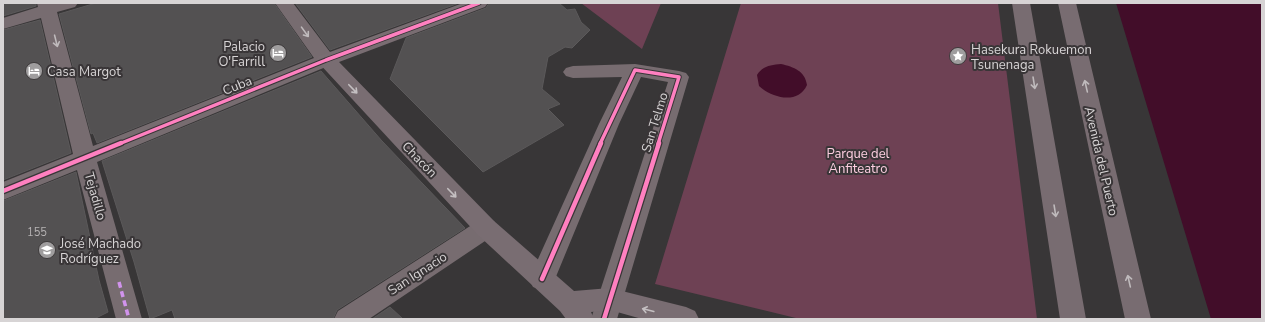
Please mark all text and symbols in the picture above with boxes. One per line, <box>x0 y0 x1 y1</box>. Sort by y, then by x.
one-way arrow <box>301 26 309 37</box>
one-way arrow <box>52 34 60 47</box>
place label: Palacio O'Farrill <box>218 38 265 71</box>
place label: Hasekura Rokuemon Tsunenaga <box>971 41 1092 74</box>
hotel icon: Palacio O'Farrill <box>268 43 288 63</box>
place icon: Hasekura Rokuemon Tsunenaga <box>948 46 968 66</box>
hotel icon: Casa Margot <box>24 61 44 81</box>
place label: Casa Margot <box>47 63 121 81</box>
street label: Cuba <box>220 72 255 100</box>
one-way arrow <box>1030 76 1038 89</box>
one-way arrow <box>1081 80 1089 93</box>
one-way arrow <box>348 84 357 94</box>
street label: San Telmo <box>637 90 673 154</box>
street label: Avenida del Puerto <box>1080 105 1122 218</box>
street label: Chacón <box>398 138 441 182</box>
park label: Parque del Anfiteatro <box>827 145 890 178</box>
street label: Tejadillo <box>80 170 110 222</box>
one-way arrow <box>447 188 457 198</box>
one-way arrow <box>1051 204 1059 217</box>
house number: 155 <box>27 225 47 240</box>
place label: José Machado Rodríguez <box>59 235 141 268</box>
school or university icon: José Machado Rodríguez <box>37 240 57 260</box>
street label: San Ignacio <box>385 248 451 300</box>
one-way arrow <box>1125 275 1133 288</box>
one-way arrow <box>642 305 655 313</box>

